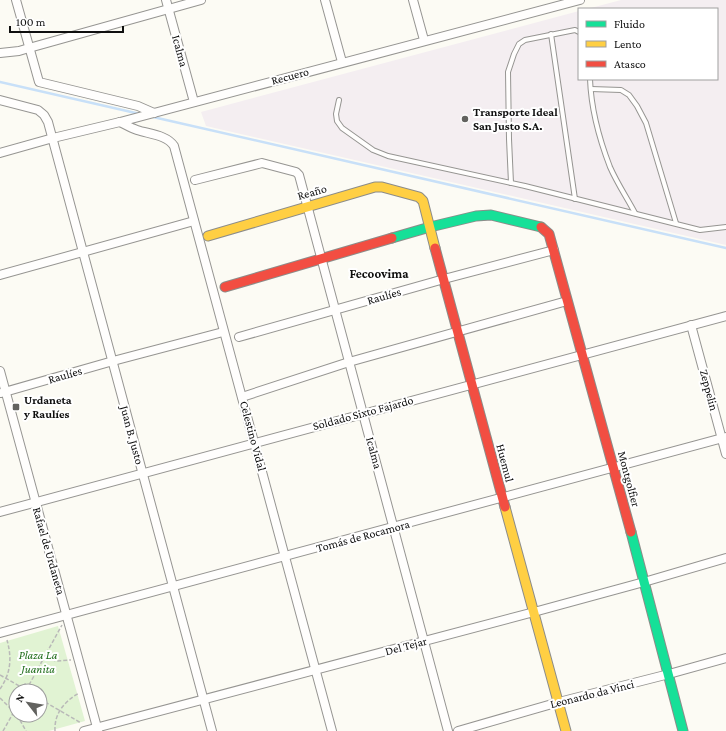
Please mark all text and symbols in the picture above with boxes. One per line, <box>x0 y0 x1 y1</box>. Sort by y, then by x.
scale bar <box>10 8 123 34</box>
legend <box>578 8 718 80</box>
text: 100 m <box>16 15 46 29</box>
text: Fluido <box>614 17 645 31</box>
street label: Icalma <box>169 33 191 69</box>
text: Lento <box>614 37 642 51</box>
text: Atasco <box>614 57 646 71</box>
street label: Recuero <box>270 64 310 88</box>
place label: Transporte Ideal San Justo S.A. <box>473 105 558 133</box>
marker: Transporte Ideal San Justo S.A. <box>460 114 470 124</box>
street label: Reaño <box>296 181 328 203</box>
district label: Fecoovima <box>349 266 409 281</box>
street label: Raulíes <box>365 284 403 308</box>
street label: Raulíes <box>46 363 84 387</box>
street label: Zeppelin <box>697 368 721 413</box>
place label: Urdaneta y Raulíes <box>23 393 72 421</box>
street label: Soldado Sixto Fajardo <box>311 393 415 433</box>
street label: Celestino Vidal <box>237 399 269 473</box>
marker: Urdaneta y Raulíes <box>11 402 21 412</box>
street label: Juan B. Justo <box>117 403 147 466</box>
street label: Icalma <box>363 435 385 471</box>
street label: Huemul <box>493 443 517 483</box>
street label: Montgolfier <box>615 450 643 509</box>
street label: Rafael de Urdaneta <box>30 506 68 597</box>
street label: Tomás de Rocamora <box>315 517 412 555</box>
street label: Del Tejar <box>384 634 429 658</box>
park label: Plaza La Juanita <box>19 648 58 676</box>
street label: Leonardo da Vinci <box>548 677 636 711</box>
north arrow <box>8 683 48 723</box>
text: N <box>12 691 27 704</box>

